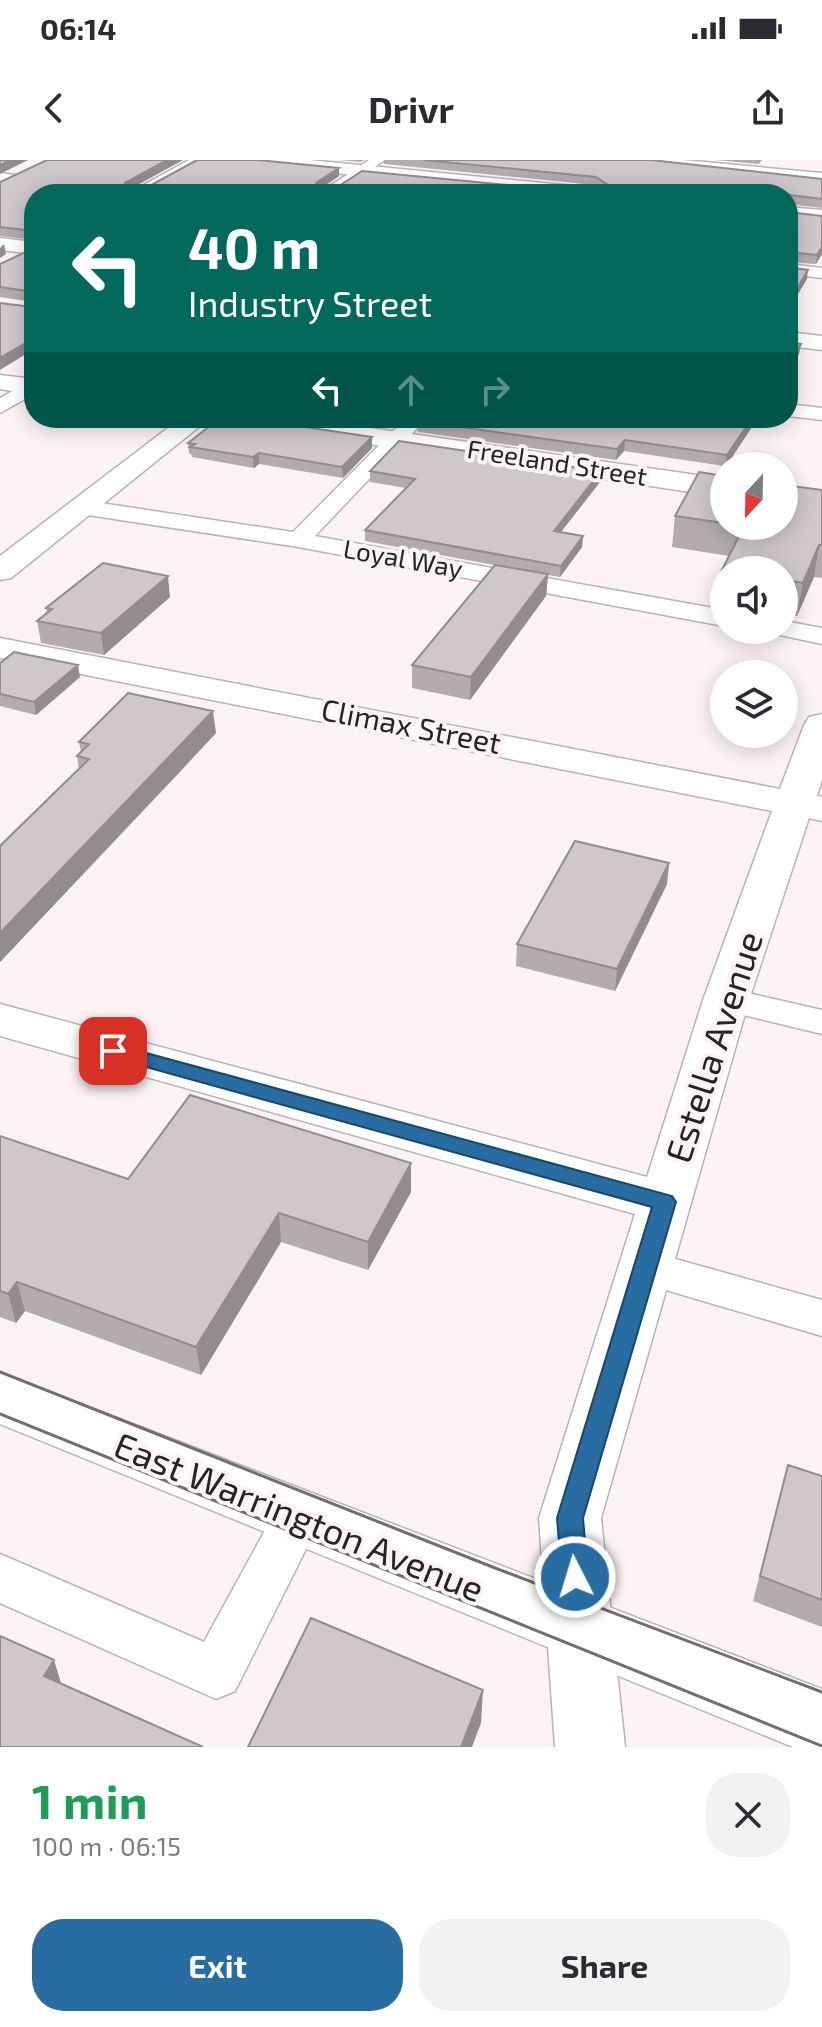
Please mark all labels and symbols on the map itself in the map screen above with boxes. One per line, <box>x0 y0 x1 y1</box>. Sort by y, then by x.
street label: Freeland Street <box>465 432 649 491</box>
north arrow <box>710 452 798 540</box>
street label: Loyal Way <box>341 532 466 583</box>
street label: Climax Street <box>319 690 504 760</box>
street label: Estella Avenue <box>655 926 770 1168</box>
pin <box>79 1017 147 1085</box>
street label: East Warrington Avenue <box>109 1422 491 1609</box>
position arrow <box>533 1535 617 1619</box>

